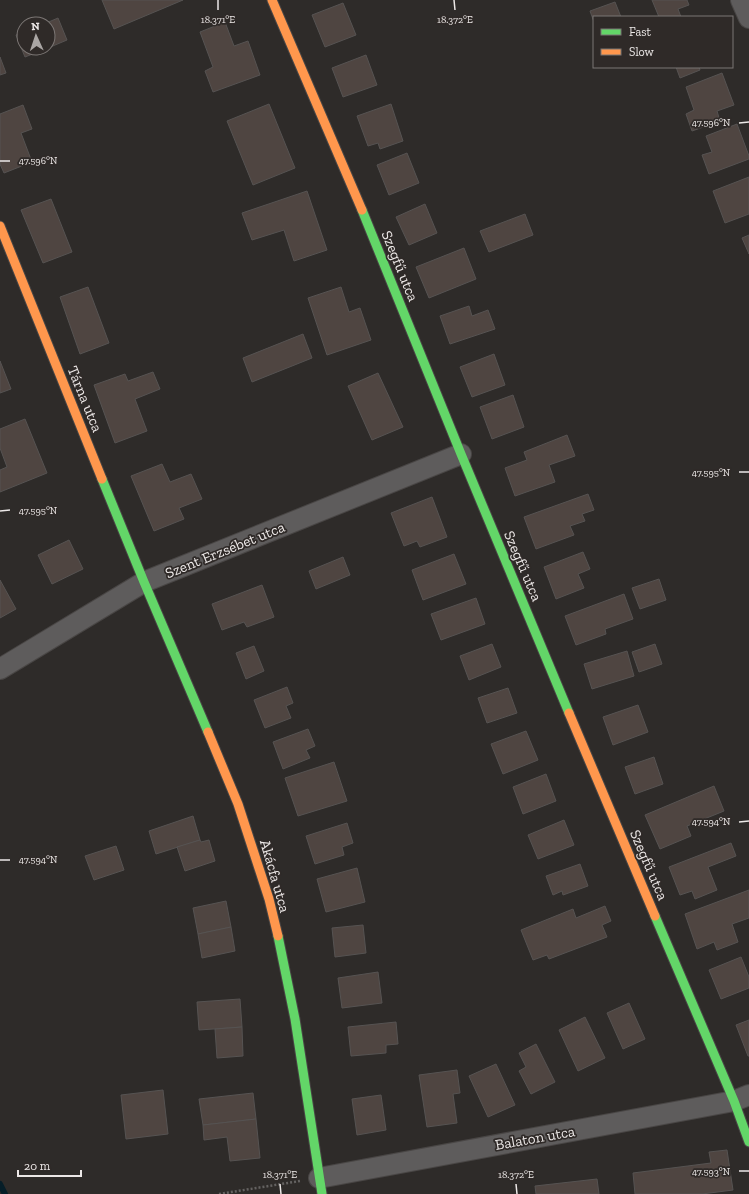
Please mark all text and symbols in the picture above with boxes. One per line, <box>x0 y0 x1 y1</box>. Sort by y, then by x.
text: 18.371°E <box>201 14 235 26</box>
text: 18.372°E <box>437 14 473 26</box>
north arrow <box>16 16 56 56</box>
legend <box>593 16 733 68</box>
text: N <box>31 20 41 33</box>
text: Fast <box>629 25 652 39</box>
text: Slow <box>629 45 655 59</box>
text: 47.596°N <box>692 117 731 129</box>
text: 47.596°N <box>19 155 58 167</box>
street label: Szegfű utca <box>378 228 422 304</box>
street label: Tárna utca <box>64 363 106 435</box>
text: 47.595°N <box>692 467 731 479</box>
text: 47.595°N <box>19 505 58 517</box>
street label: Szent Erzsébet utca <box>163 518 287 582</box>
street label: Szegfű utca <box>500 528 546 604</box>
text: 47.594°N <box>692 816 731 828</box>
street label: Szegfű utca <box>626 827 672 903</box>
street label: Akácfa utca <box>256 837 294 915</box>
text: 47.594°N <box>19 854 58 866</box>
street label: Balaton utca <box>494 1122 576 1154</box>
scale bar <box>18 1152 81 1178</box>
text: 20 m <box>24 1159 51 1173</box>
text: 47.593°N <box>692 1166 731 1178</box>
text: 18.371°E <box>263 1169 297 1181</box>
text: 18.372°E <box>498 1169 534 1181</box>

